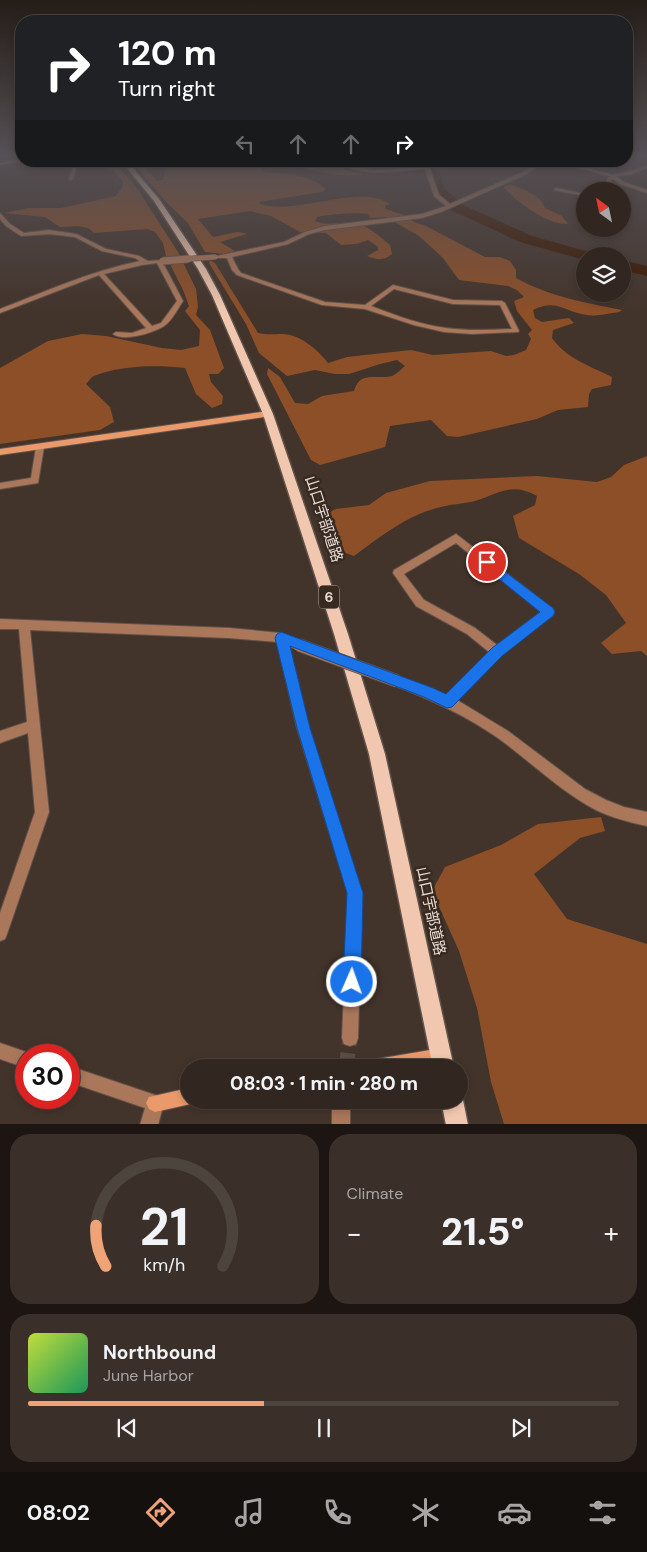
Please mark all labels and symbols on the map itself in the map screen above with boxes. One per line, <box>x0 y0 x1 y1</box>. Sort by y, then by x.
north arrow <box>576 182 631 238</box>
street label: 山口宇部道路 <box>301 473 347 565</box>
pin <box>466 541 508 583</box>
road number: 6 <box>319 586 339 608</box>
street label: 山口宇部道路 <box>412 865 450 957</box>
position arrow <box>325 955 377 1007</box>
speed limit sign: 30 <box>15 1044 80 1109</box>

